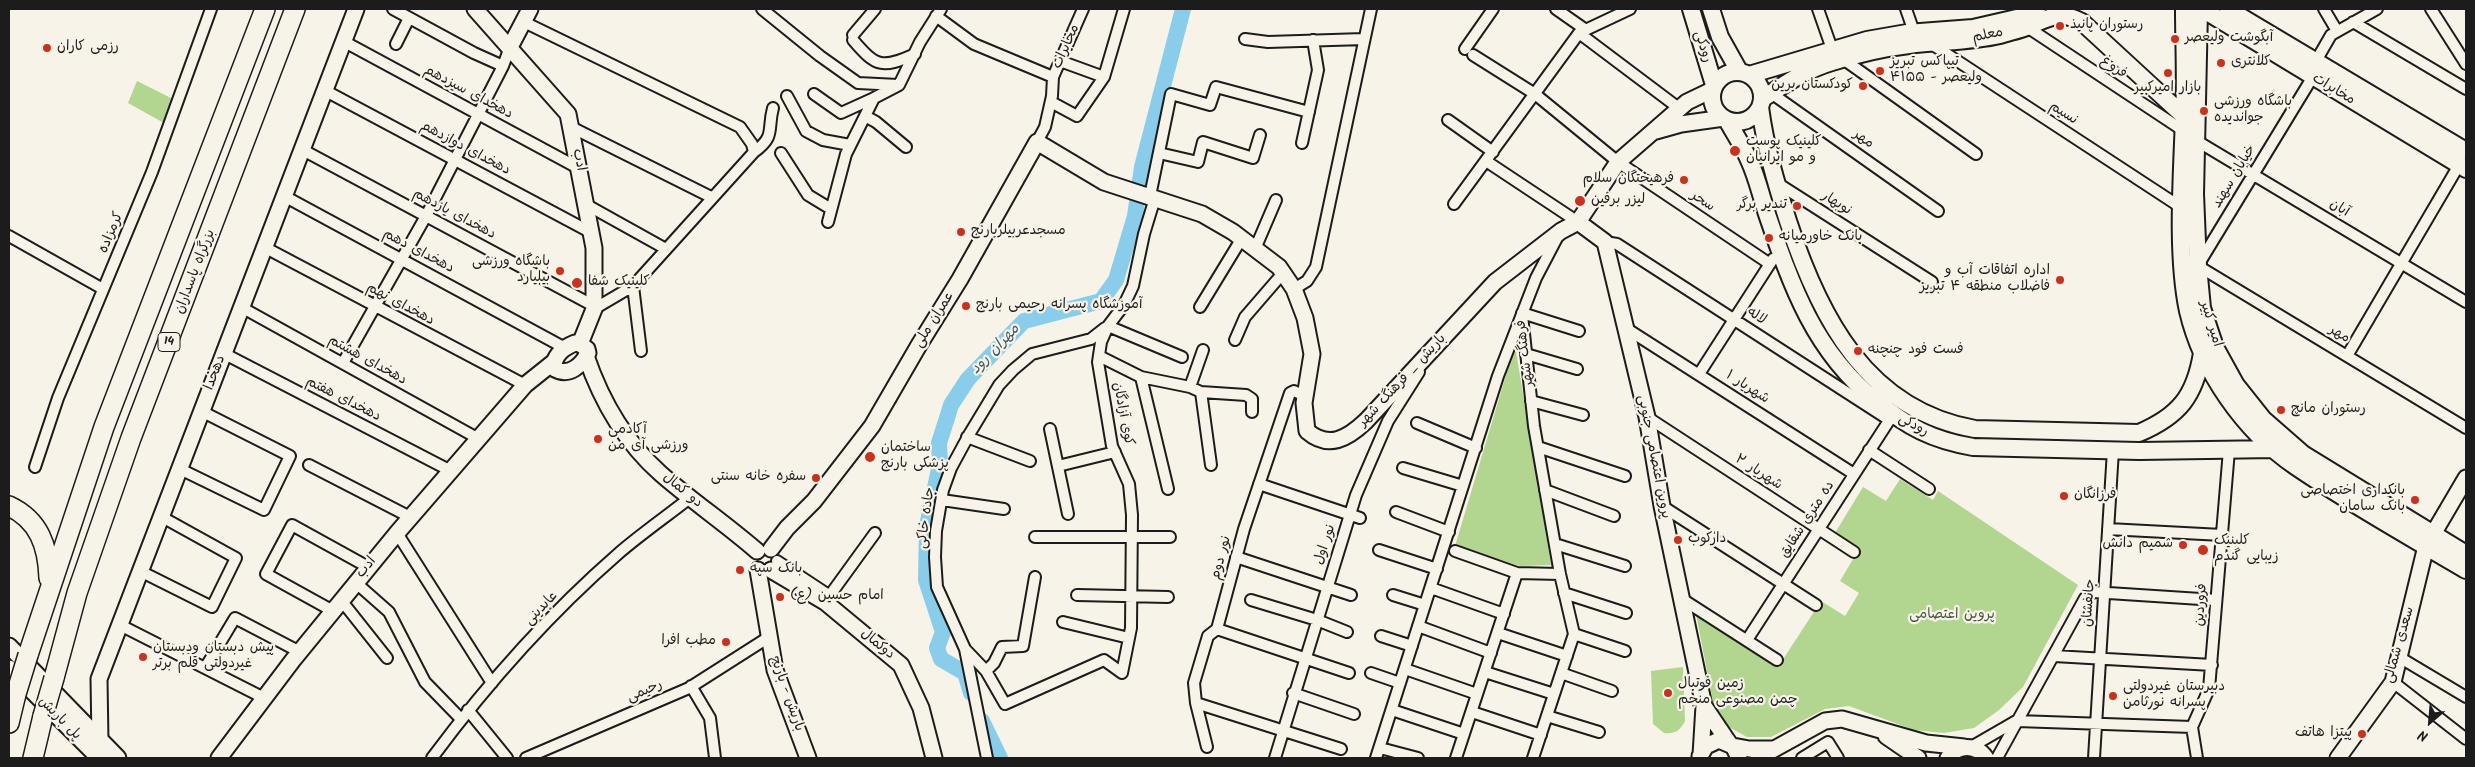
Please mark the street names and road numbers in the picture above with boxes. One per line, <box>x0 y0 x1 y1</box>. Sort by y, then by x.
street label: مخابرات <box>1050 22 1084 72</box>
street label: معلم <box>1971 25 2005 47</box>
street label: رودکی <box>1689 29 1715 65</box>
street label: فروغ <box>2097 53 2129 83</box>
street label: دهخدای سیزدهم <box>421 63 515 123</box>
street label: مخابرات <box>2309 71 2357 109</box>
street label: نسیم <box>2046 99 2080 129</box>
street label: دهخدای دوازدهم <box>417 118 513 180</box>
street label: مهر <box>1849 127 1877 153</box>
street label: خیابان سهند <box>2210 142 2260 212</box>
street label: ادب <box>568 147 588 173</box>
street label: دهخدای یازدهم <box>410 186 498 244</box>
street label: سحر <box>1687 188 1717 216</box>
street label: نوبهار <box>1818 188 1854 220</box>
street label: آبان <box>2326 197 2352 221</box>
street label: کرمزاده <box>96 210 128 256</box>
street label: دهخدای دهم <box>380 226 456 278</box>
street label: بزرگراه پاسداران <box>172 227 220 317</box>
street label: دهخدای نهم <box>363 280 437 330</box>
street label: عمران ملی <box>911 289 959 351</box>
street label: امیر کبیر <box>2195 299 2225 349</box>
street label: لاله <box>1743 305 1769 329</box>
street label: فرهنگ شهر <box>1514 319 1538 387</box>
street label: مهر <box>2326 322 2352 348</box>
street label: باریش _ فرهنگ شهر <box>1356 331 1450 431</box>
road number: 14 <box>158 332 180 352</box>
street label: دهخدای هشتم <box>325 333 409 389</box>
street label: دهخدا <box>202 353 230 393</box>
street label: شهریار ۱ <box>1722 368 1772 408</box>
street label: دهخدای هفتم <box>303 374 383 426</box>
street label: کوی آزادگان <box>1108 381 1136 447</box>
street label: پروین اعتصامی جنوبی <box>1633 394 1673 520</box>
street label: رودکى <box>1895 411 1931 441</box>
street label: شهریار ۲ <box>1731 451 1785 495</box>
street label: دو کمال <box>659 470 705 512</box>
street label: ده متری شقایق <box>1777 478 1839 562</box>
street label: جاده خاکی <box>914 486 940 550</box>
street label: نور اول <box>1312 523 1340 567</box>
street label: نور دوم <box>1208 534 1236 582</box>
street label: ادب <box>353 554 381 582</box>
street label: جانفشان <box>2080 579 2100 627</box>
street label: فروردین <box>2192 583 2212 627</box>
street label: عابدینی <box>522 589 562 629</box>
street label: سعدى شمالى <box>2381 605 2419 685</box>
street label: دوکمال <box>857 626 897 664</box>
street label: باریش - بارنج <box>765 654 807 734</box>
street label: رحیمی <box>625 677 665 707</box>
street label: پل باریش <box>34 694 84 744</box>

